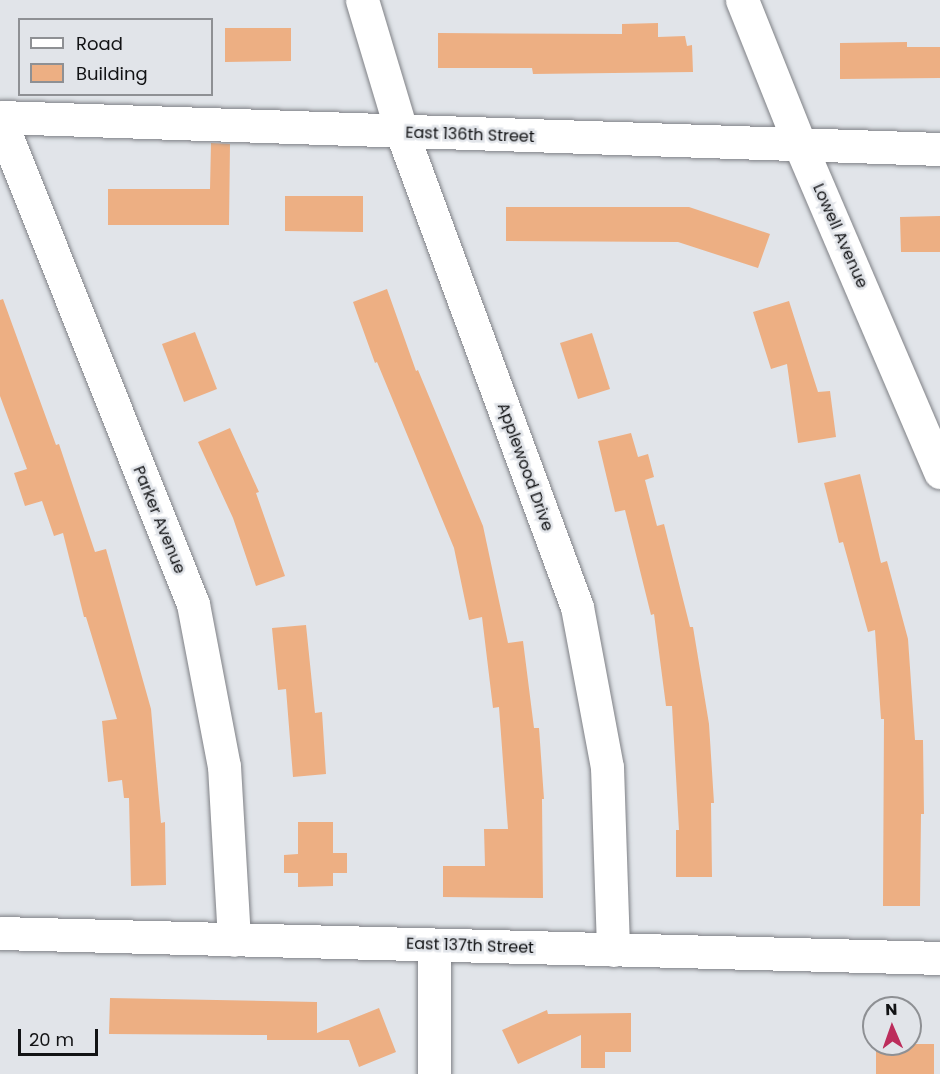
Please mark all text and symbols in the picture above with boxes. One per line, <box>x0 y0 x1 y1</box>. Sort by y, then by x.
legend <box>18 18 213 96</box>
text: Road <box>76 31 123 56</box>
text: Building <box>76 61 148 86</box>
street label: East 136th Street <box>405 123 535 147</box>
street label: Lowell Avenue <box>808 181 872 291</box>
street label: Applewood Drive <box>493 400 557 534</box>
street label: Parker Avenue <box>129 463 189 577</box>
street label: East 137th Street <box>406 934 534 958</box>
north arrow <box>862 996 922 1056</box>
text: N <box>885 998 898 1021</box>
scale bar <box>21 1017 100 1055</box>
text: 20 m <box>29 1027 74 1052</box>

